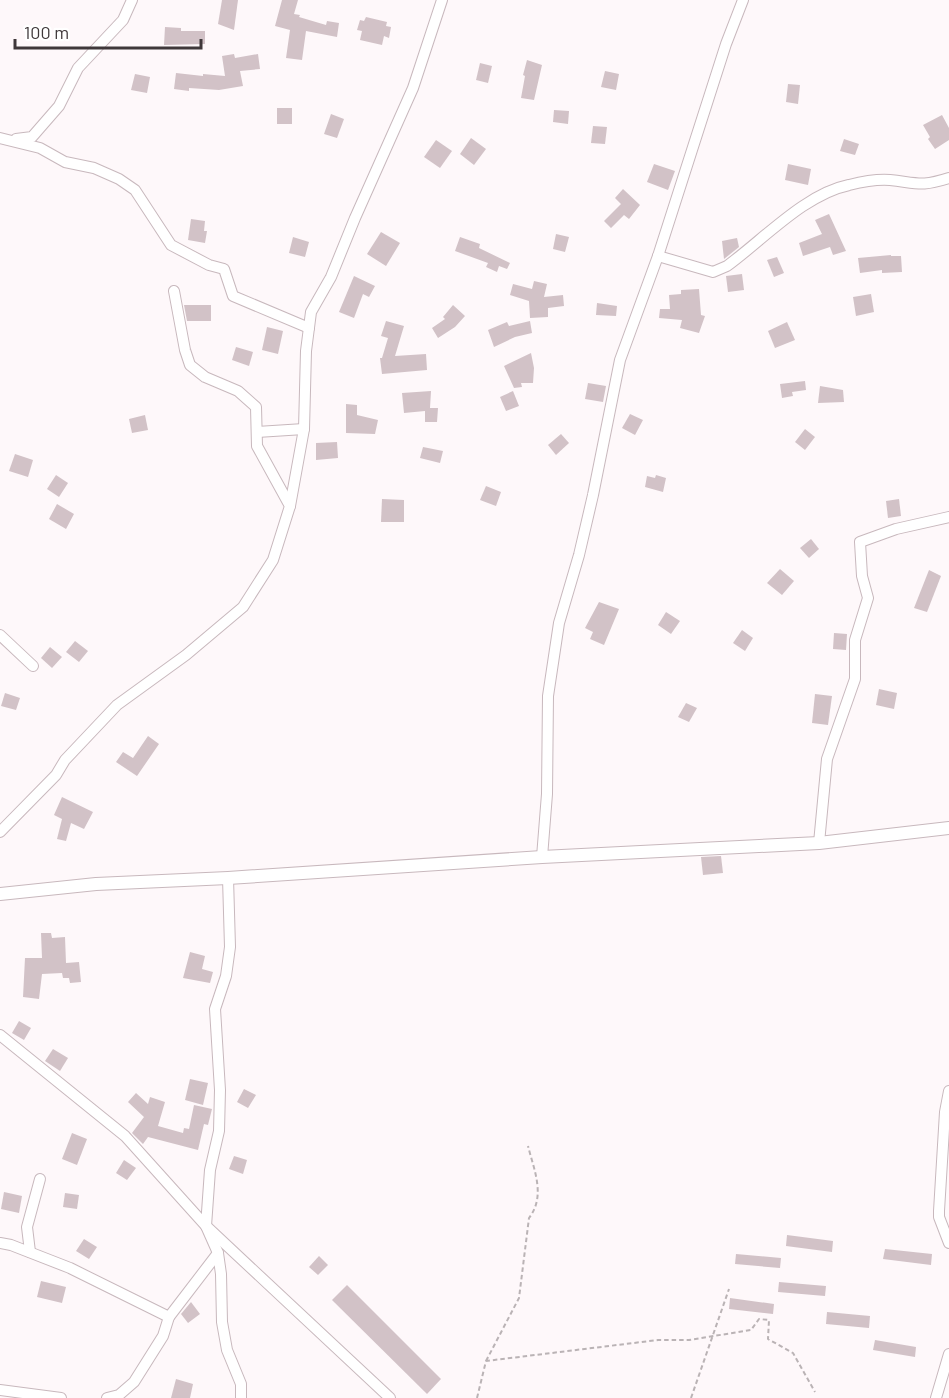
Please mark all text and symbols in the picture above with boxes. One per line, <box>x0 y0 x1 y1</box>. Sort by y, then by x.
scale bar <box>15 12 201 50</box>
text: 100 m <box>24 21 69 43</box>

